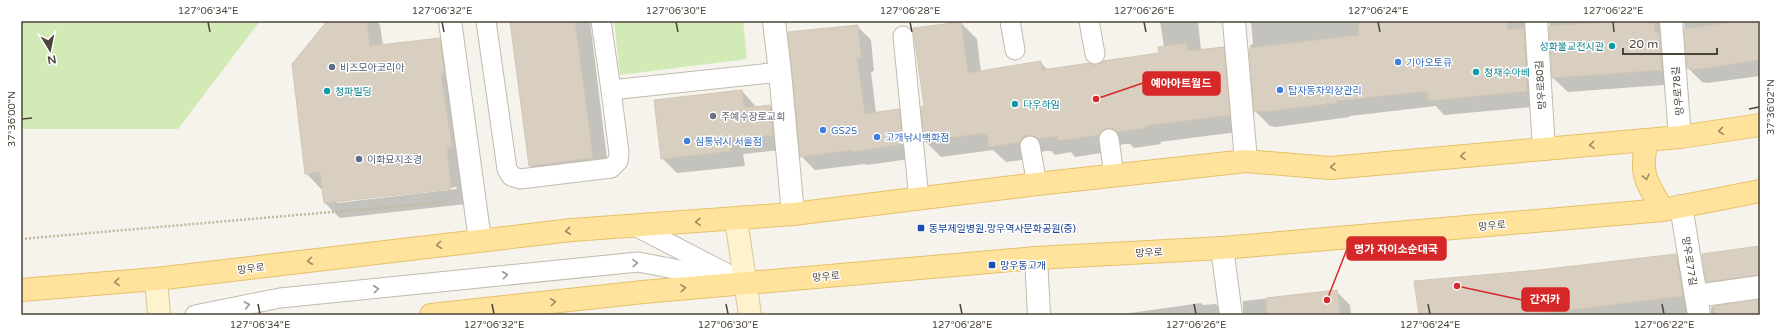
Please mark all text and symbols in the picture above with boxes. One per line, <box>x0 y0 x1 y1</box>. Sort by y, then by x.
text: 127°06'34"E <box>178 5 238 17</box>
text: 127°06'32"E <box>412 5 472 17</box>
text: 127°06'30"E <box>646 5 706 17</box>
text: 127°06'28"E <box>880 5 940 17</box>
text: 127°06'26"E <box>1114 5 1174 17</box>
text: 127°06'24"E <box>1348 5 1408 17</box>
text: 127°06'22"E <box>1583 5 1643 17</box>
north arrow <box>30 30 70 70</box>
scale bar <box>1623 30 1717 56</box>
text: 20 m <box>1629 37 1658 51</box>
place label: 성화불교전시관 <box>1540 41 1605 53</box>
marker: 성화불교전시관 <box>1607 41 1617 51</box>
text: N <box>46 52 57 67</box>
marker: 기아오토큐 <box>1393 57 1403 67</box>
place label: 기아오토큐 <box>1406 57 1452 69</box>
street label: 망우로80길 <box>1533 60 1549 110</box>
marker: 비즈모아코리아 <box>327 62 337 72</box>
place label: 비즈모아코리아 <box>340 62 405 74</box>
street label: 망우로78길 <box>1670 66 1686 116</box>
marker: 청재수아베 <box>1471 67 1481 77</box>
place label: 청재수아베 <box>1484 67 1530 79</box>
callout: 예아아트월드 <box>1143 72 1220 95</box>
text: 예아아트월드 <box>1151 77 1211 90</box>
text: 37°36'02"N <box>1765 79 1777 135</box>
marker: 탑자동차외장관리 <box>1275 85 1285 95</box>
place label: 탑자동차외장관리 <box>1288 85 1362 97</box>
marker: 청파빌딩 <box>322 86 332 96</box>
place label: 청파빌딩 <box>335 86 372 98</box>
text: 37°36'00"N <box>6 91 18 147</box>
marker: 다우하임 <box>1010 99 1020 109</box>
place label: 다우하임 <box>1023 99 1060 111</box>
marker: 주예수장로교회 <box>708 111 718 121</box>
place label: 주예수장로교회 <box>721 111 785 123</box>
marker: GS25 <box>818 125 828 135</box>
place label: GS25 <box>831 125 857 137</box>
one-way arrow <box>1718 126 1724 135</box>
marker: 고개낚시백화점 <box>872 132 882 142</box>
place label: 고개낚시백화점 <box>885 132 949 144</box>
marker: 심통낚시 서울점 <box>682 136 692 146</box>
place label: 심통낚시 서울점 <box>695 136 762 148</box>
one-way arrow <box>1589 140 1595 149</box>
one-way arrow <box>1460 151 1466 160</box>
marker: 이화묘지조경 <box>354 154 364 164</box>
place label: 이화묘지조경 <box>367 154 422 166</box>
one-way arrow <box>1330 163 1336 172</box>
one-way arrow <box>1641 174 1649 181</box>
one-way arrow <box>695 217 701 226</box>
street label: 망우로 <box>1478 219 1506 233</box>
marker: 동부제일병원.망우역사문화공원(중) <box>916 223 926 233</box>
place label: 동부제일병원.망우역사문화공원(중) <box>929 223 1076 235</box>
one-way arrow <box>565 226 571 235</box>
street label: 망우로77길 <box>1679 236 1699 286</box>
callout: 명가 자이소순대국 <box>1347 237 1446 260</box>
one-way arrow <box>436 240 442 249</box>
text: 명가 자이소순대국 <box>1354 243 1438 256</box>
street label: 망우로 <box>1135 246 1163 260</box>
one-way arrow <box>307 256 313 265</box>
one-way arrow <box>632 258 638 267</box>
marker: 망우동고개 <box>987 260 997 270</box>
place label: 망우동고개 <box>1000 260 1046 272</box>
street label: 망우로 <box>237 261 266 277</box>
street label: 망우로 <box>812 270 840 284</box>
one-way arrow <box>502 271 508 280</box>
one-way arrow <box>114 278 120 287</box>
one-way arrow <box>373 284 379 293</box>
one-way arrow <box>680 284 686 293</box>
callout: 간지카 <box>1522 288 1569 311</box>
text: 간지카 <box>1530 293 1560 306</box>
one-way arrow <box>550 297 556 306</box>
one-way arrow <box>244 301 250 310</box>
text: 127°06'34"E <box>230 319 290 331</box>
text: 127°06'32"E <box>464 319 524 331</box>
text: 127°06'30"E <box>698 319 758 331</box>
text: 127°06'28"E <box>932 319 992 331</box>
text: 127°06'26"E <box>1166 319 1226 331</box>
text: 127°06'24"E <box>1400 319 1460 331</box>
text: 127°06'22"E <box>1634 319 1694 331</box>

